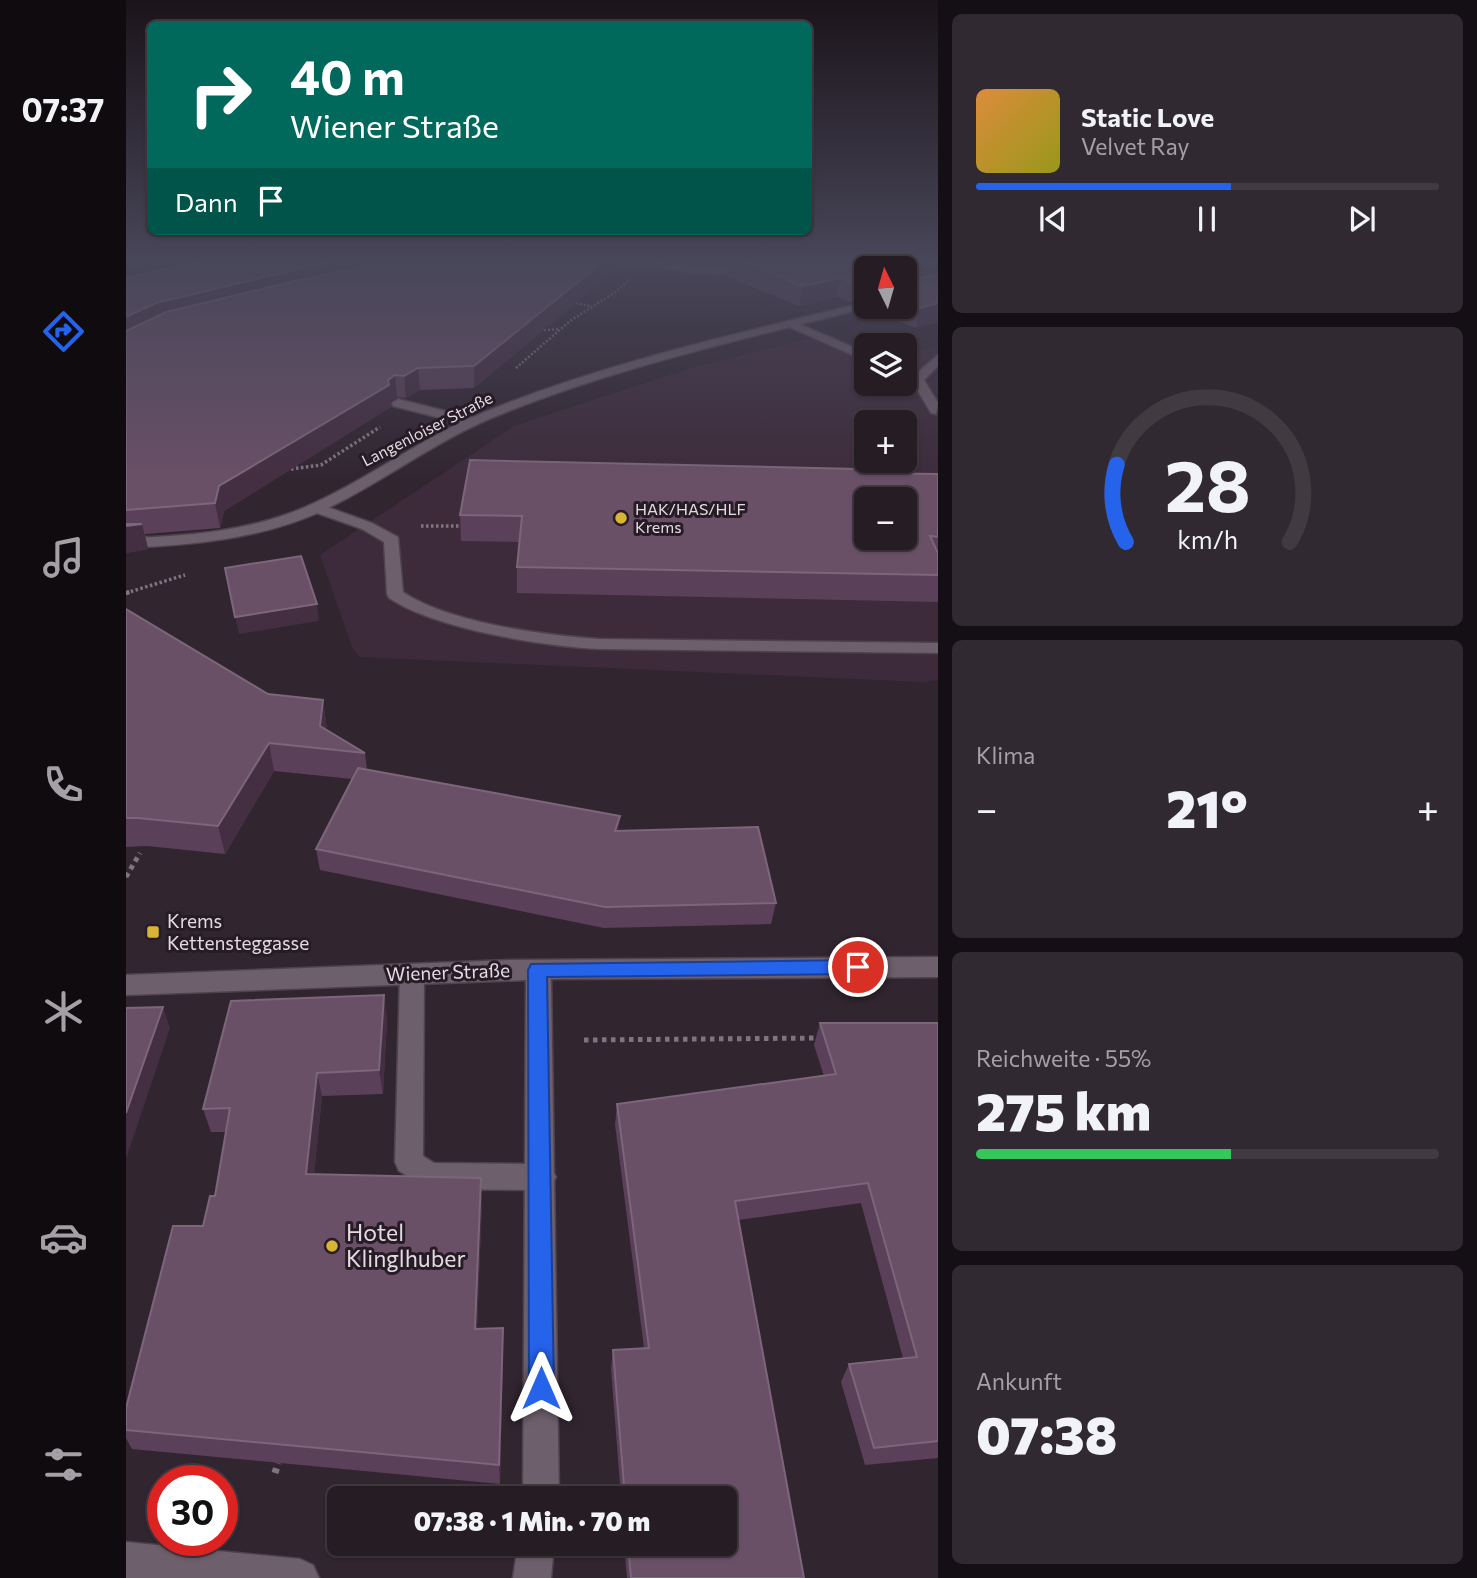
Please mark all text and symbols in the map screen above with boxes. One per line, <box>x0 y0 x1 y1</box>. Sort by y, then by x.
text: 40 m <box>290 45 405 105</box>
icon: right <box>175 49 266 140</box>
text: 07:37 <box>22 89 104 129</box>
text: Static Love <box>1081 101 1214 132</box>
text: Wiener Straße <box>290 105 499 145</box>
text: Velvet Ray <box>1081 132 1189 160</box>
icon: arrive <box>252 182 290 220</box>
text: Dann <box>175 186 238 217</box>
icon: previous <box>1034 200 1072 238</box>
icon: pause <box>1188 200 1226 238</box>
icon: next <box>1343 200 1381 238</box>
north arrow <box>854 256 917 318</box>
map controls <box>854 256 917 550</box>
icon: directions <box>39 307 88 356</box>
button: layers <box>854 333 917 396</box>
street label: Langenloiser Straße <box>358 387 495 470</box>
button: + <box>854 410 917 473</box>
text: 28 <box>1165 439 1251 528</box>
button: − <box>854 487 917 550</box>
place label: HAK/HAS/HLF Krems <box>635 499 746 536</box>
marker: HAK/HAS/HLF Krems <box>613 510 629 526</box>
text: km/h <box>1177 524 1238 554</box>
icon: music <box>39 533 88 582</box>
text: Klima <box>976 741 1035 769</box>
icon: phone <box>39 760 88 809</box>
text: 21° <box>1166 775 1248 839</box>
text: − <box>976 784 998 831</box>
text: + <box>1417 784 1439 831</box>
place label: Krems Kettensteggasse <box>167 909 309 954</box>
marker: Krems Kettensteggasse <box>145 924 161 940</box>
pin <box>828 937 888 997</box>
icon: arrive <box>839 948 877 986</box>
street label: Wiener Straße <box>386 958 510 985</box>
icon: climate <box>39 987 88 1036</box>
text: Reichweite · 55% <box>976 1044 1151 1072</box>
text: 275 km <box>976 1078 1151 1142</box>
icon: car <box>39 1213 88 1262</box>
place label: Hotel Klinglhuber <box>346 1218 466 1272</box>
marker: Hotel Klinglhuber <box>324 1238 340 1254</box>
position arrow <box>504 1351 578 1425</box>
text: Ankunft <box>976 1367 1062 1395</box>
text: 07:38 <box>976 1401 1117 1465</box>
icon: filters <box>39 1440 88 1489</box>
speed limit sign: 30 <box>147 1465 238 1556</box>
text: 07:38 · 1 Min. · 70 m <box>414 1505 650 1536</box>

